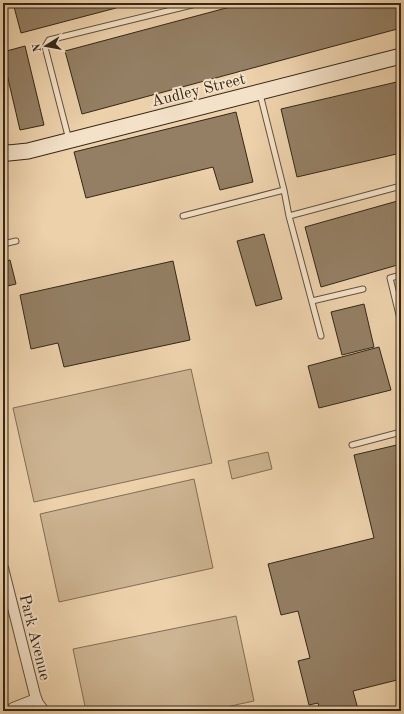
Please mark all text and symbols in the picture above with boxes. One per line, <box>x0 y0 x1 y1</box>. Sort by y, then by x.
north arrow <box>26 26 66 66</box>
text: N <box>31 42 44 53</box>
street label: Audley Street <box>150 71 247 110</box>
street label: Park Avenue <box>16 593 52 682</box>

